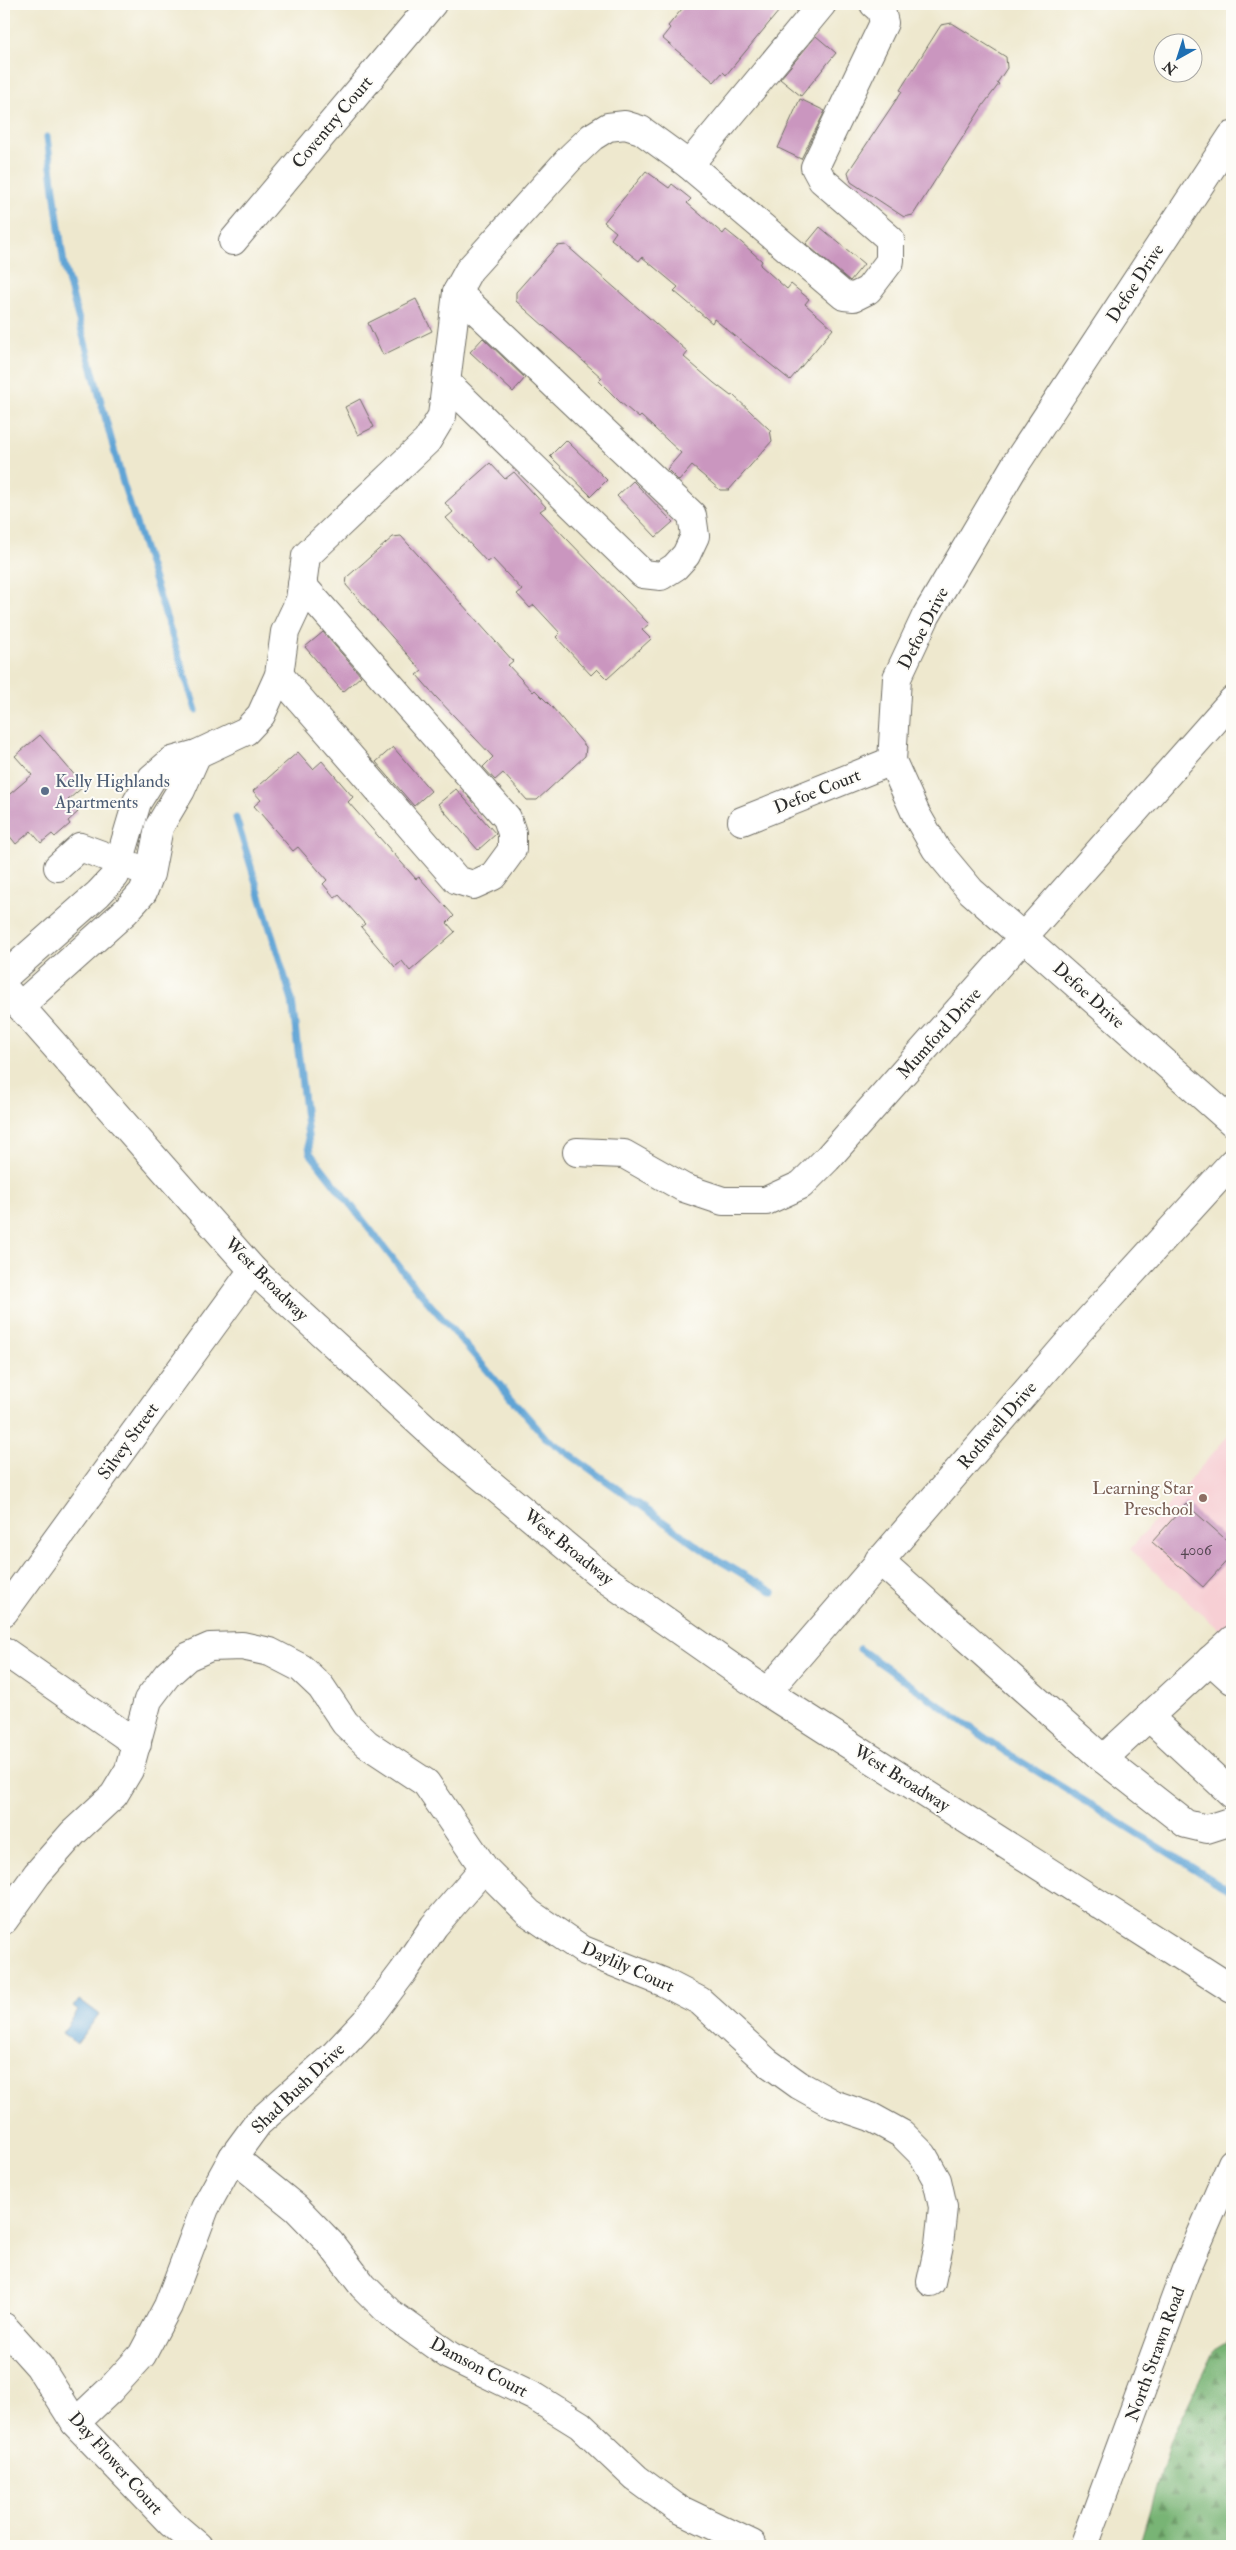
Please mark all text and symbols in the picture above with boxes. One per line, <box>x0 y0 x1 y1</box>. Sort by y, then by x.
north arrow <box>1154 32 1204 82</box>
text: N <box>1160 57 1181 79</box>
street label: Coventry Court <box>287 71 378 173</box>
street label: Defoe Drive <box>1102 239 1170 327</box>
street label: Defoe Drive <box>893 583 954 673</box>
street label: Defoe Court <box>770 764 864 819</box>
place label: Kelly Highlands Apartments <box>54 770 170 814</box>
marker: Kelly Highlands Apartments <box>39 785 51 797</box>
street label: Defoe Drive <box>1048 957 1130 1034</box>
street label: Mumford Drive <box>892 982 987 1084</box>
street label: West Broadway <box>219 1232 314 1327</box>
street label: Rothwell Drive <box>953 1376 1042 1474</box>
street label: Silvey Street <box>93 1398 164 1484</box>
place label: Learning Star Preschool <box>1092 1477 1193 1521</box>
marker: Learning Star Preschool <box>1197 1492 1209 1504</box>
street label: West Broadway <box>518 1503 619 1591</box>
house number: 4006 <box>1180 1541 1213 1560</box>
street label: West Broadway <box>848 1739 955 1818</box>
street label: Daylily Court <box>578 1937 678 1998</box>
street label: Shad Bush Drive <box>247 2038 350 2139</box>
street label: North Strawn Road <box>1120 2284 1191 2425</box>
street label: Damson Court <box>426 2332 532 2403</box>
street label: Day Flower Court <box>63 2407 168 2520</box>

